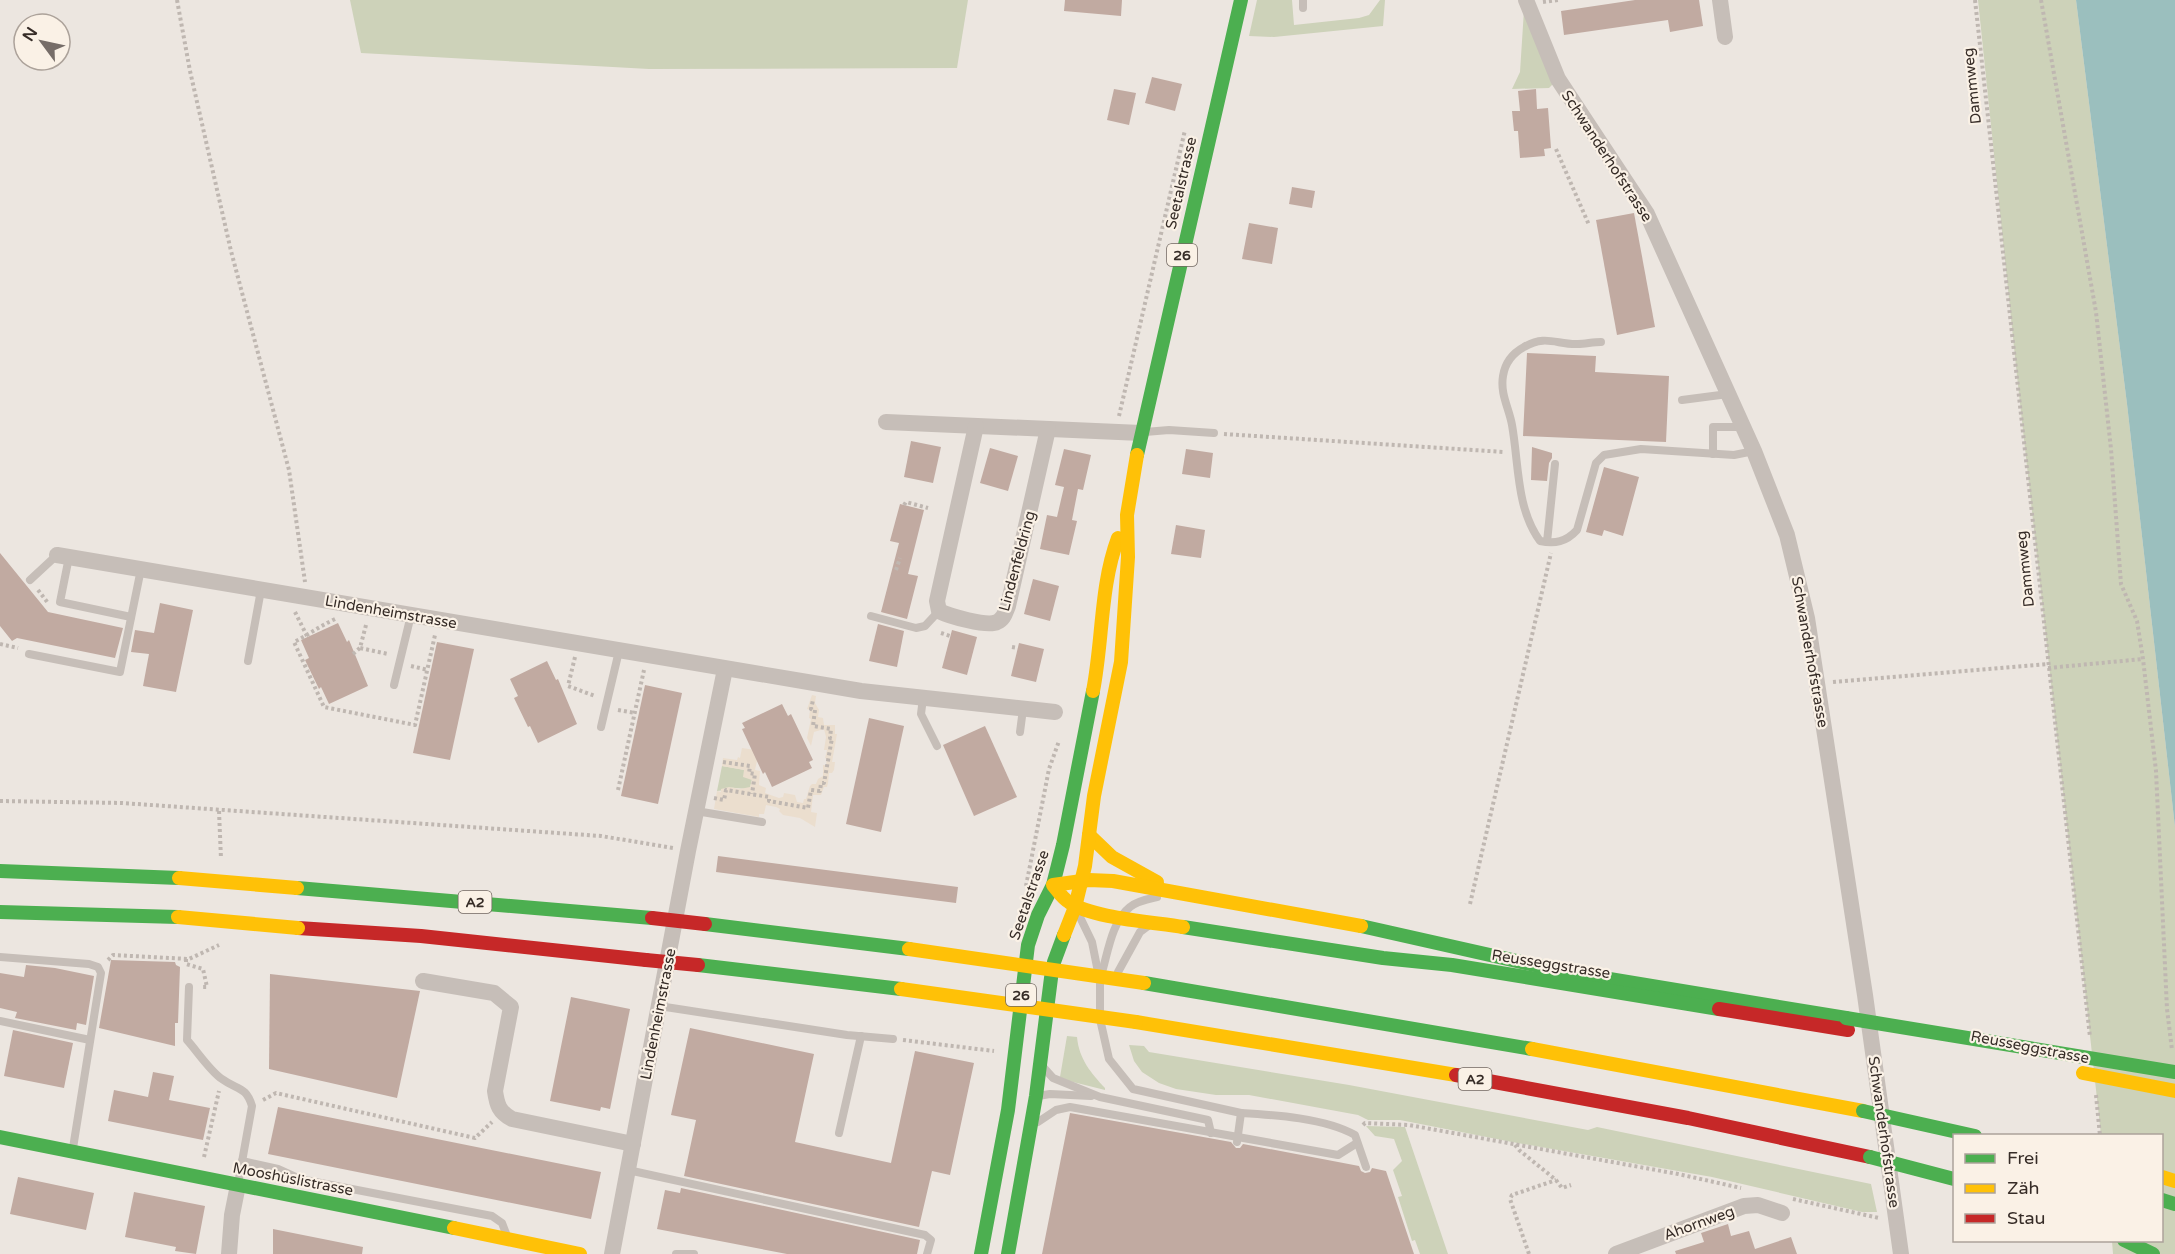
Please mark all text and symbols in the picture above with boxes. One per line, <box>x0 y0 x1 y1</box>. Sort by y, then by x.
north arrow <box>12 12 72 72</box>
text: N <box>18 24 42 45</box>
street label: Dammweg <box>1959 47 1985 125</box>
street label: Schwanderhofstrasse <box>1558 87 1656 225</box>
street label: Seetalstrasse <box>1162 135 1200 231</box>
road number: 26 <box>1167 244 1197 266</box>
street label: Lindenfeldring <box>995 509 1039 613</box>
street label: Dammweg <box>2012 530 2038 608</box>
street label: Schwanderhofstrasse <box>1788 575 1832 729</box>
street label: Lindenheimstrasse <box>324 592 458 632</box>
street label: Seetalstrasse <box>1005 848 1053 942</box>
road number: A2 <box>458 891 492 913</box>
street label: Reusseggstrasse <box>1490 946 1612 982</box>
street label: Lindenheimstrasse <box>636 947 680 1081</box>
road number: 26 <box>1006 984 1036 1006</box>
street label: Reusseggstrasse <box>1969 1027 2091 1067</box>
street label: Schwanderhofstrasse <box>1864 1055 1904 1209</box>
road number: A2 <box>1458 1068 1492 1090</box>
legend <box>1953 1134 2163 1242</box>
text: Frei <box>2007 1147 2039 1169</box>
street label: Mooshüslistrasse <box>231 1158 355 1200</box>
text: Zäh <box>2007 1177 2040 1199</box>
street label: Ahornweg <box>1661 1202 1737 1244</box>
text: Stau <box>2007 1207 2046 1229</box>

